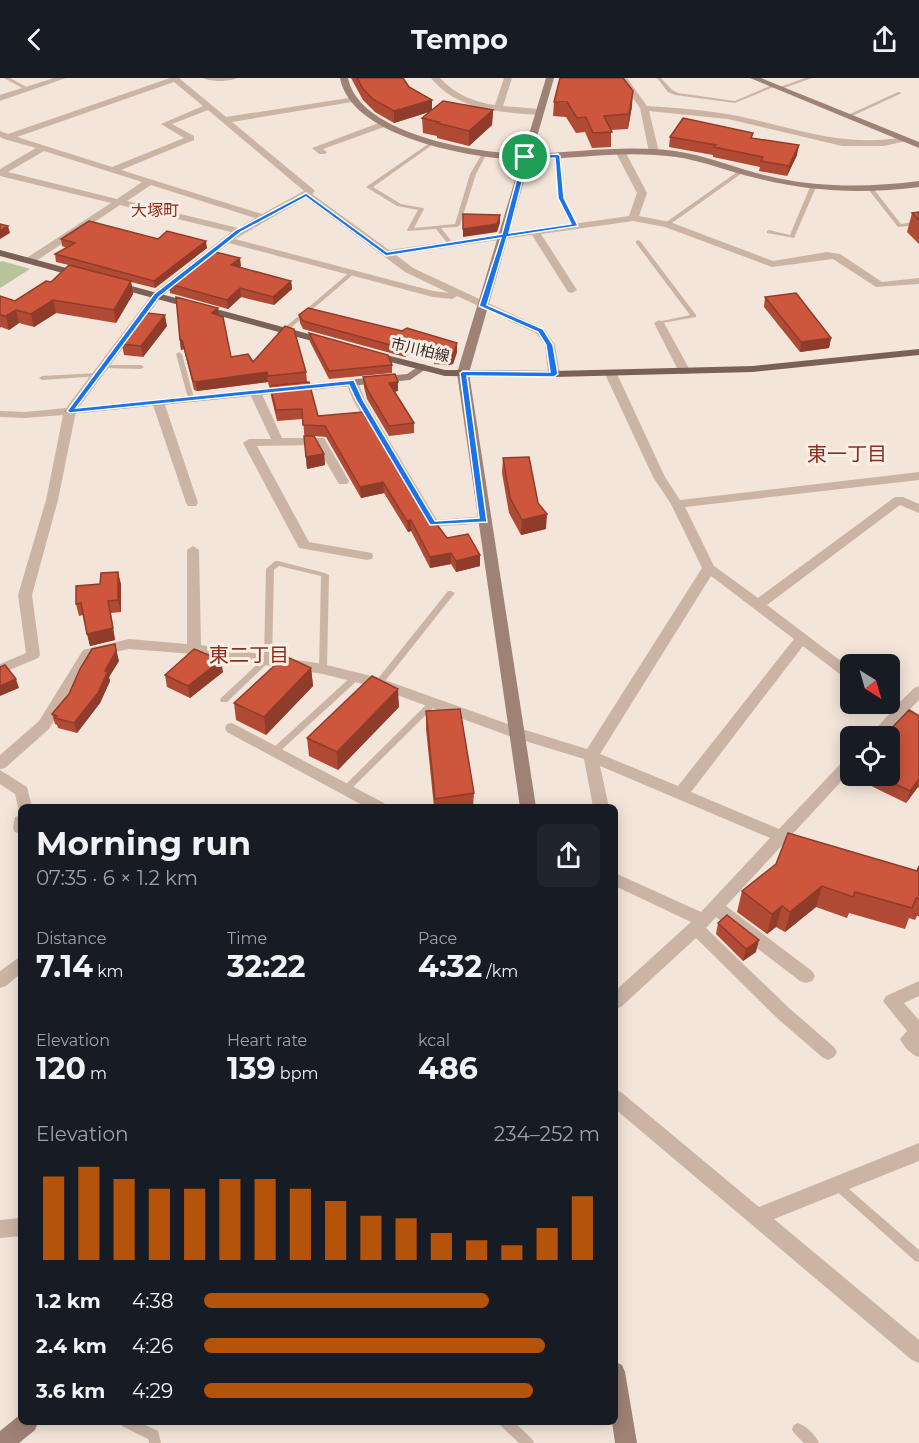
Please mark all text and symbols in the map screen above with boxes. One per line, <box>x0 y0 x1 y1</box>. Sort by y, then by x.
icon: back <box>18 23 51 56</box>
text: Tempo <box>411 23 508 56</box>
icon: share <box>868 23 901 56</box>
pin <box>499 131 550 182</box>
icon: arrive <box>508 140 541 173</box>
district label: 大塚町 <box>131 201 179 220</box>
street label: 市川柏線 <box>389 334 451 366</box>
district label: 東一丁目 <box>807 442 887 466</box>
district label: 東二丁目 <box>209 643 289 667</box>
north arrow <box>840 654 900 714</box>
map controls <box>840 654 900 786</box>
button: locate <box>840 726 900 786</box>
text: Morning run <box>36 823 251 863</box>
button: share <box>537 824 600 887</box>
text: 07:35 · 6 × 1.2 km <box>36 866 198 890</box>
text: Distance <box>36 929 106 948</box>
text: Time <box>227 929 267 948</box>
text: Pace <box>418 929 457 948</box>
text: 7.14 <box>36 948 93 985</box>
text: 32:22 <box>227 948 306 985</box>
text: 4:32 <box>418 948 482 985</box>
text: km <box>93 962 124 981</box>
text: /km <box>482 962 518 981</box>
text: Elevation <box>36 1031 110 1050</box>
text: Heart rate <box>227 1031 307 1050</box>
text: kcal <box>418 1031 450 1050</box>
text: 120 <box>36 1050 86 1087</box>
text: 139 <box>227 1050 276 1087</box>
text: 486 <box>418 1050 478 1087</box>
text: m <box>86 1064 107 1083</box>
text: bpm <box>276 1064 319 1083</box>
text: Elevation <box>36 1122 128 1146</box>
text: 234–252 m <box>494 1122 600 1146</box>
text: 1.2 km <box>36 1289 101 1313</box>
text: 4:38 <box>132 1289 174 1313</box>
text: 2.4 km <box>36 1334 107 1358</box>
text: 4:26 <box>132 1334 173 1358</box>
text: 3.6 km <box>36 1379 105 1403</box>
text: 4:29 <box>132 1379 173 1403</box>

